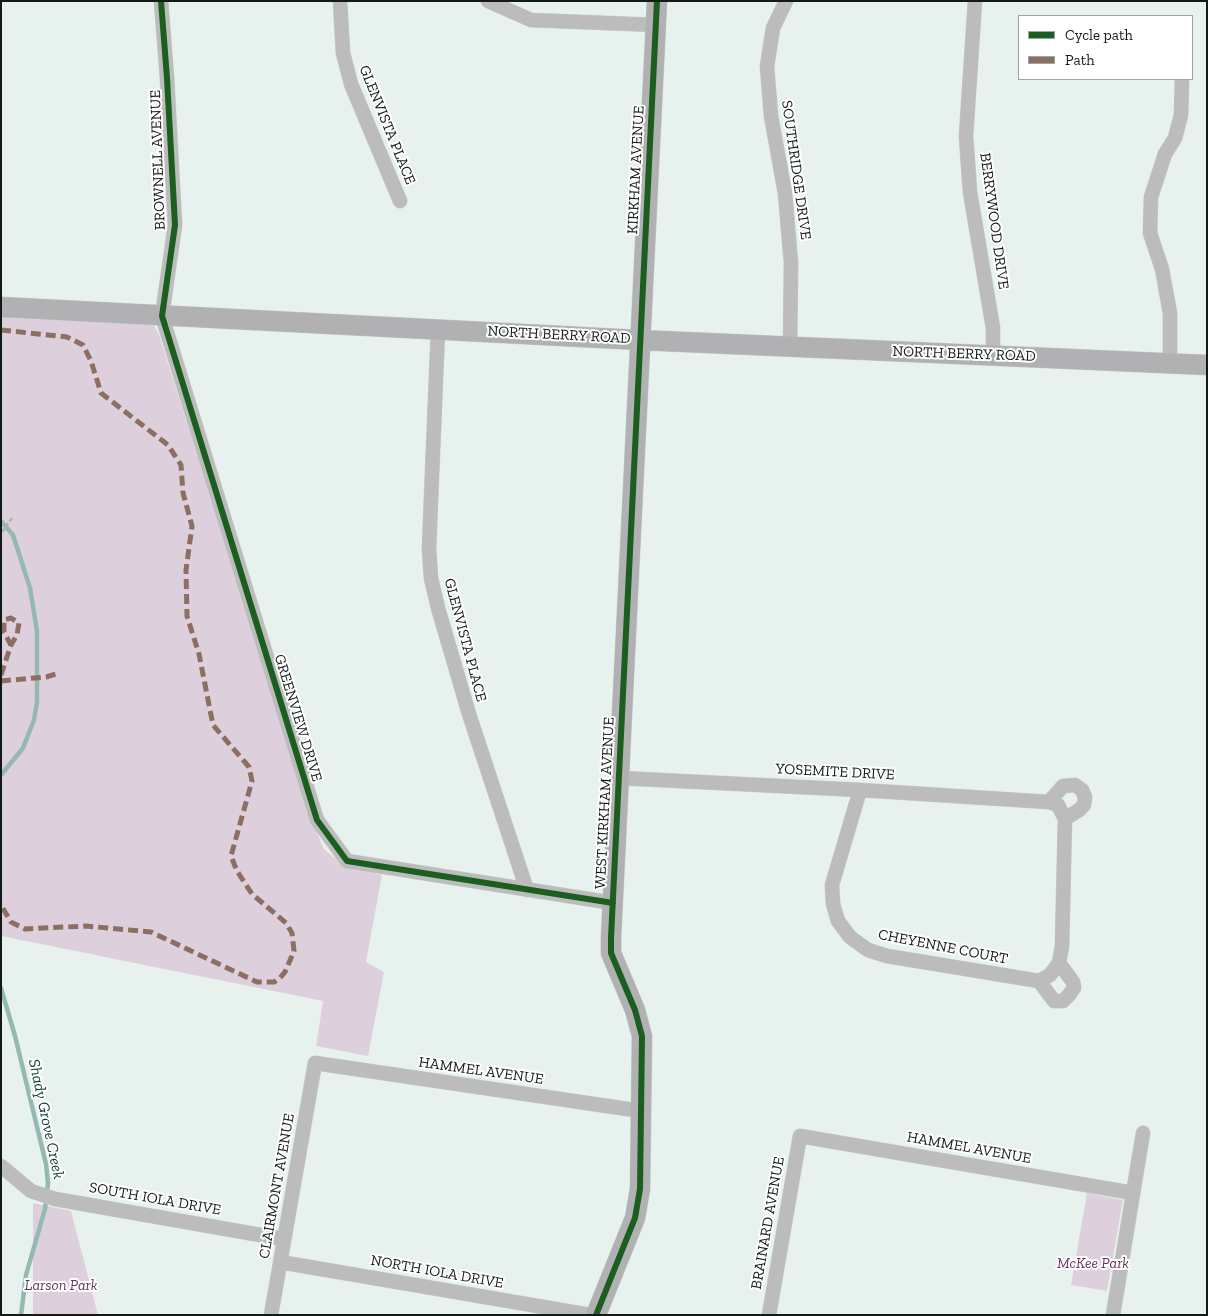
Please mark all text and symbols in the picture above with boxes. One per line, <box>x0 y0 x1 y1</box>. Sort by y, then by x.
legend <box>1018 15 1193 80</box>
text: Cycle path <box>1065 26 1133 44</box>
text: Path <box>1065 51 1095 69</box>
street label: GLENVISTA PLACE <box>355 63 419 187</box>
street label: BROWNELL AVENUE <box>147 90 169 230</box>
street label: SOUTHRIDGE DRIVE <box>777 99 815 241</box>
street label: KIRKHAM AVENUE <box>624 105 648 235</box>
street label: BERRYWOOD DRIVE <box>976 152 1012 290</box>
street label: NORTH BERRY ROAD <box>487 322 631 348</box>
street label: NORTH BERRY ROAD <box>892 343 1036 365</box>
street label: GLENVISTA PLACE <box>440 576 490 704</box>
street label: GREENVIEW DRIVE <box>270 652 326 784</box>
street label: WEST KIRKHAM AVENUE <box>591 716 619 890</box>
street label: YOSEMITE DRIVE <box>775 760 895 784</box>
street label: CHEYENNE COURT <box>877 926 1009 968</box>
street label: HAMMEL AVENUE <box>417 1053 545 1089</box>
water label: Shady Grove Creek <box>24 1057 68 1181</box>
street label: CLAIRMONT AVENUE <box>255 1112 299 1260</box>
street label: HAMMEL AVENUE <box>905 1128 1033 1168</box>
street label: BRAINARD AVENUE <box>747 1155 789 1291</box>
street label: SOUTH IOLA DRIVE <box>88 1179 222 1219</box>
street label: NORTH IOLA DRIVE <box>369 1251 505 1293</box>
park label: McKee Park <box>1057 1255 1129 1273</box>
park label: Larson Park <box>25 1277 97 1295</box>

